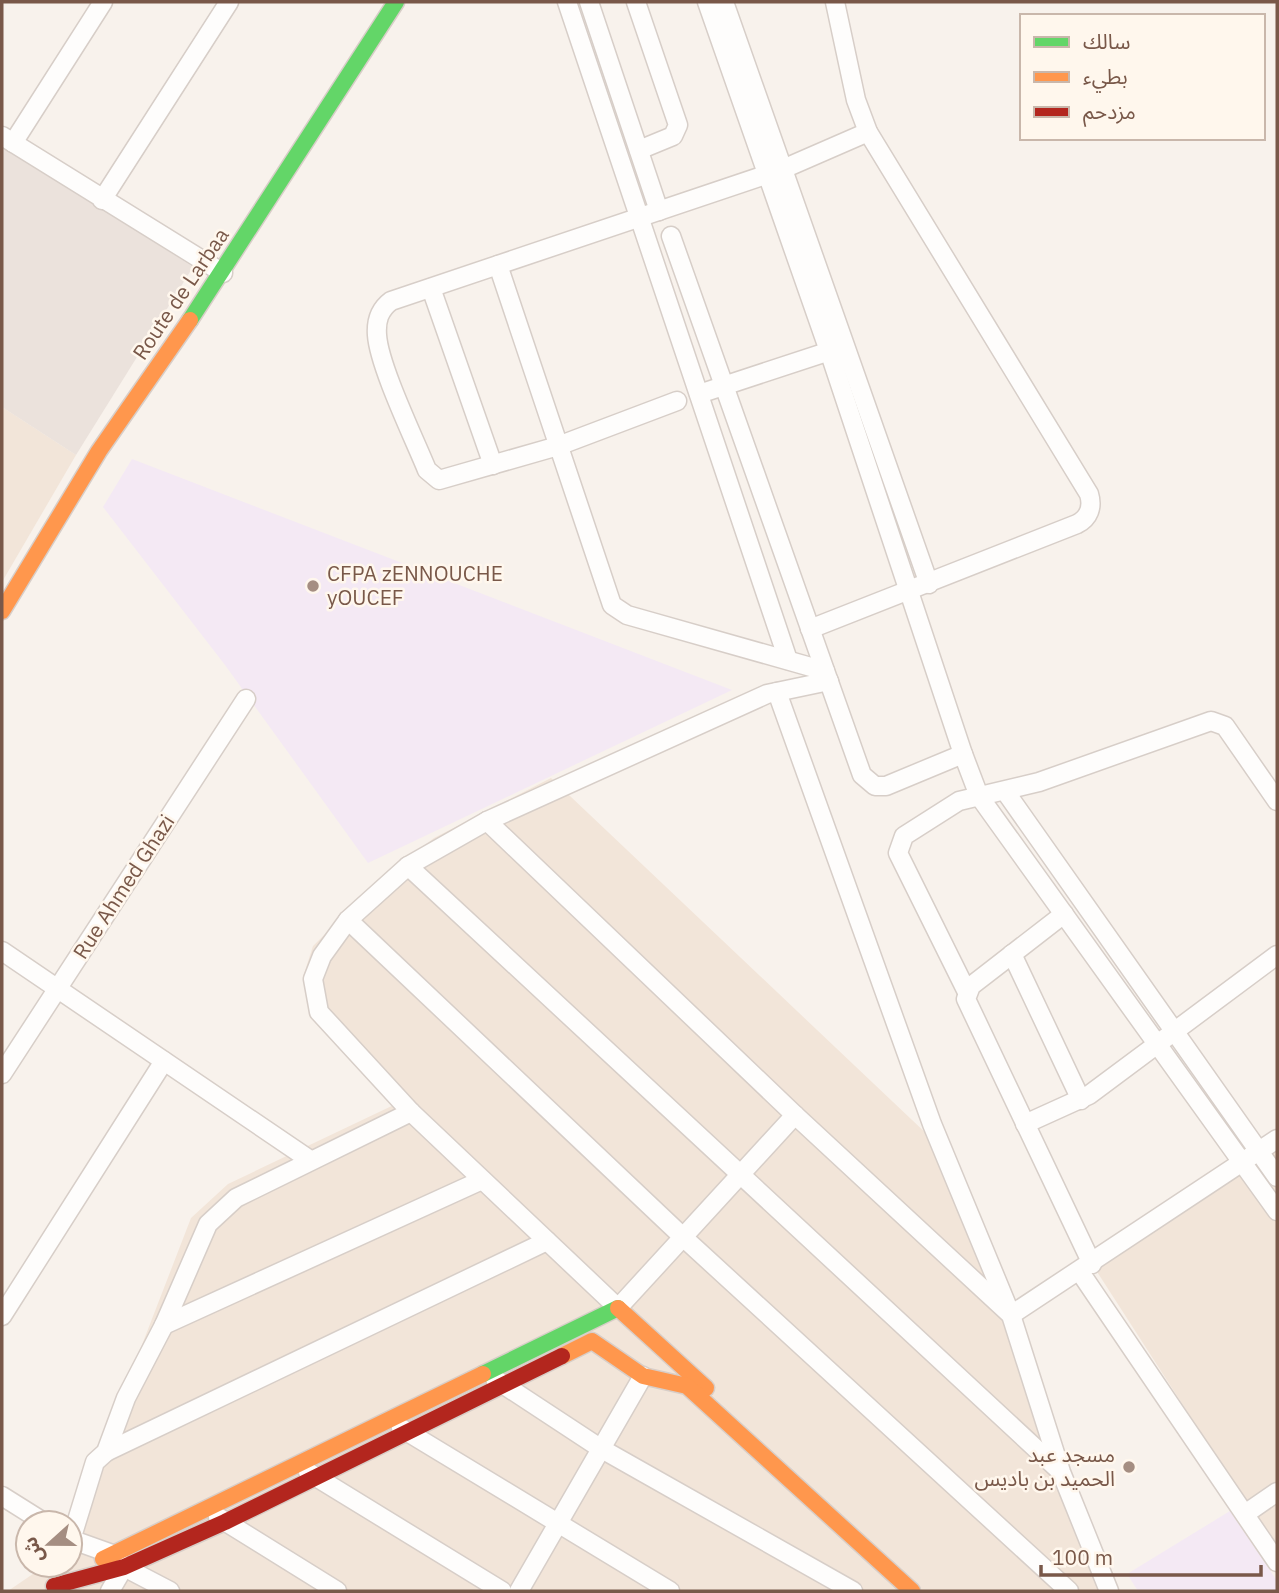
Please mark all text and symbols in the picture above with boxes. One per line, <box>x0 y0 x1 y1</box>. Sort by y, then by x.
legend <box>1020 14 1265 140</box>
text: سالك <box>1083 27 1130 55</box>
text: بطيء <box>1083 62 1128 93</box>
text: مزدحم <box>1083 97 1136 127</box>
street label: Route de Larbaa <box>126 222 235 365</box>
place label: CFPA zENNOUCHE yOUCEF <box>327 559 503 611</box>
marker: CFPA zENNOUCHE yOUCEF <box>305 578 321 594</box>
street label: Rue Ahmed Ghazi <box>66 809 180 964</box>
place label: مسجد عبد الحميد بن باديس <box>974 1440 1115 1492</box>
marker: مسجد عبد الحميد بن باديس <box>1121 1459 1137 1475</box>
north arrow <box>14 1509 84 1579</box>
text: ش <box>17 1534 49 1567</box>
scale bar <box>1041 1534 1262 1578</box>
text: 100 m <box>1052 1543 1113 1571</box>

